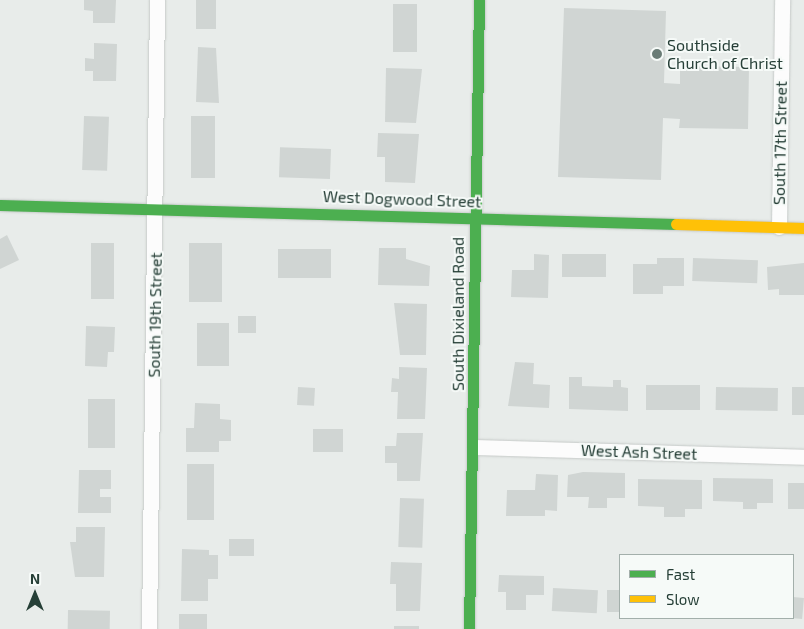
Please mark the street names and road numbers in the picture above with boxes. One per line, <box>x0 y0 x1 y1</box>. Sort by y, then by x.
street label: South 17th Street <box>769 81 791 205</box>
street label: West Dogwood Street <box>323 187 481 211</box>
street label: South Dixieland Road <box>448 237 468 391</box>
street label: South 19th Street <box>144 252 166 378</box>
street label: West Ash Street <box>580 440 698 464</box>

